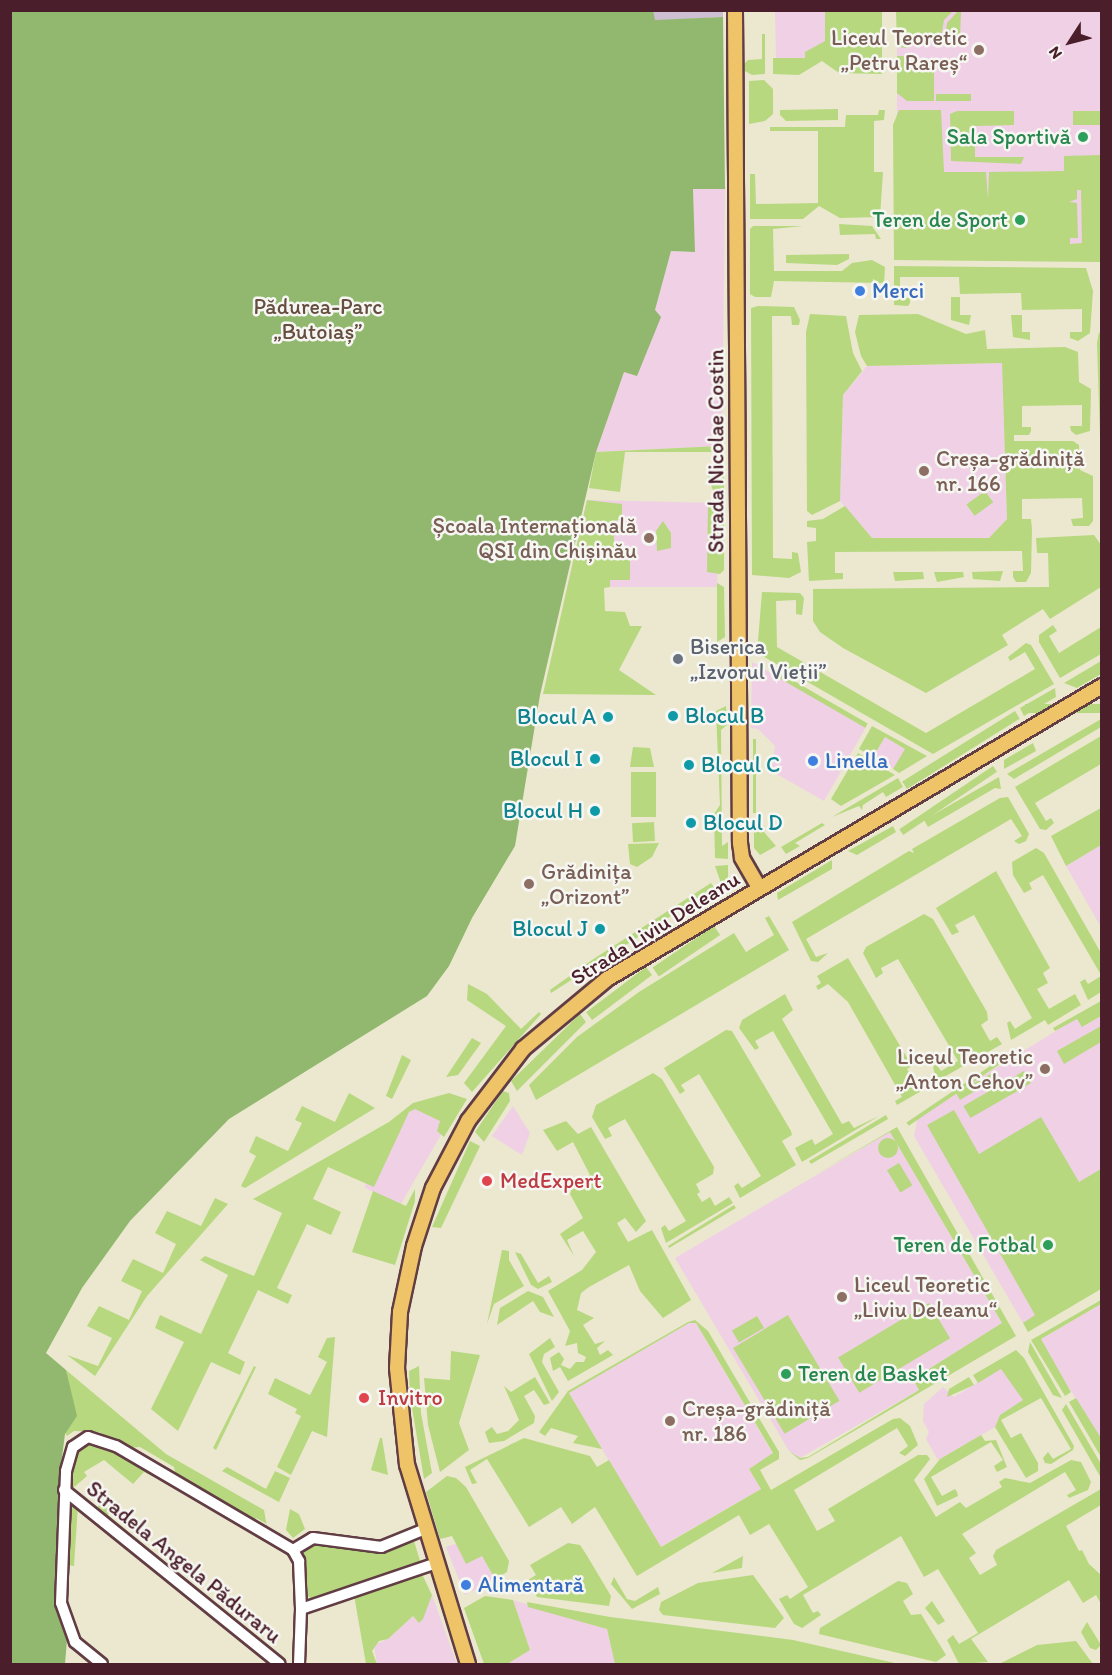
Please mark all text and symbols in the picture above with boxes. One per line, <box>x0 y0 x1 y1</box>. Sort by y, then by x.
north arrow <box>1040 12 1100 72</box>
place label: Liceul Teoretic „Petru Rareș“ <box>831 24 967 76</box>
marker: Liceul Teoretic „Petru Rareș“ <box>972 43 986 57</box>
text: N <box>1044 43 1066 63</box>
place label: Sala Sportivă <box>946 124 1071 150</box>
marker: Sala Sportivă <box>1076 130 1090 144</box>
place label: Teren de Sport <box>872 207 1008 233</box>
marker: Teren de Sport <box>1013 213 1027 227</box>
place label: Merci <box>872 278 924 304</box>
marker: Merci <box>853 284 867 298</box>
park label: Pădurea-Parc „Butoiaș” <box>254 293 382 344</box>
street label: Strada Nicolae Costin <box>703 349 729 553</box>
place label: Creșa-grădiniță nr. 166 <box>936 445 1085 496</box>
marker: Creșa-grădiniță nr. 166 <box>917 464 931 478</box>
place label: Școala Internațională QSI din Chișinău <box>433 512 637 564</box>
marker: Școala Internațională QSI din Chișinău <box>642 531 656 545</box>
place label: Biserica „Izvorul Vieții” <box>690 633 826 684</box>
marker: Biserica „Izvorul Vieții” <box>671 652 685 666</box>
place label: Blocul B <box>685 703 764 729</box>
place label: Blocul A <box>517 704 596 730</box>
marker: Blocul B <box>666 709 680 723</box>
marker: Blocul A <box>601 710 615 724</box>
place label: Blocul I <box>510 746 583 772</box>
place label: Linella <box>825 748 888 774</box>
marker: Blocul I <box>588 752 602 766</box>
place label: Blocul C <box>701 752 780 778</box>
marker: Linella <box>806 754 820 768</box>
marker: Blocul C <box>682 758 696 772</box>
place label: Blocul H <box>503 798 583 824</box>
marker: Blocul H <box>588 804 602 818</box>
place label: Blocul D <box>703 810 782 836</box>
marker: Blocul D <box>684 816 698 830</box>
place label: Grădinița „Orizont” <box>541 858 632 909</box>
street label: Strada Liviu Deleanu <box>565 865 745 991</box>
marker: Grădinița „Orizont” <box>522 877 536 891</box>
place label: Blocul J <box>512 916 588 942</box>
marker: Blocul J <box>593 922 607 936</box>
place label: Liceul Teoretic „Anton Cehov” <box>896 1043 1033 1094</box>
marker: Liceul Teoretic „Anton Cehov” <box>1038 1062 1052 1076</box>
place label: MedExpert <box>500 1168 602 1194</box>
marker: MedExpert <box>478 1172 496 1190</box>
place label: Teren de Fotbal <box>894 1232 1036 1258</box>
marker: Teren de Fotbal <box>1041 1238 1055 1252</box>
place label: Liceul Teoretic „Liviu Deleanu“ <box>854 1271 997 1322</box>
marker: Liceul Teoretic „Liviu Deleanu“ <box>835 1290 849 1304</box>
place label: Teren de Basket <box>798 1361 947 1387</box>
marker: Teren de Basket <box>779 1367 793 1381</box>
place label: Invitro <box>378 1385 443 1411</box>
marker: Invitro <box>355 1389 373 1407</box>
place label: Creșa-grădiniță nr. 186 <box>682 1395 831 1446</box>
marker: Creșa-grădiniță nr. 186 <box>663 1414 677 1428</box>
street label: Stradela Angela Păduraru <box>81 1475 287 1649</box>
place label: Alimentară <box>478 1572 584 1598</box>
marker: Alimentară <box>459 1578 473 1592</box>

